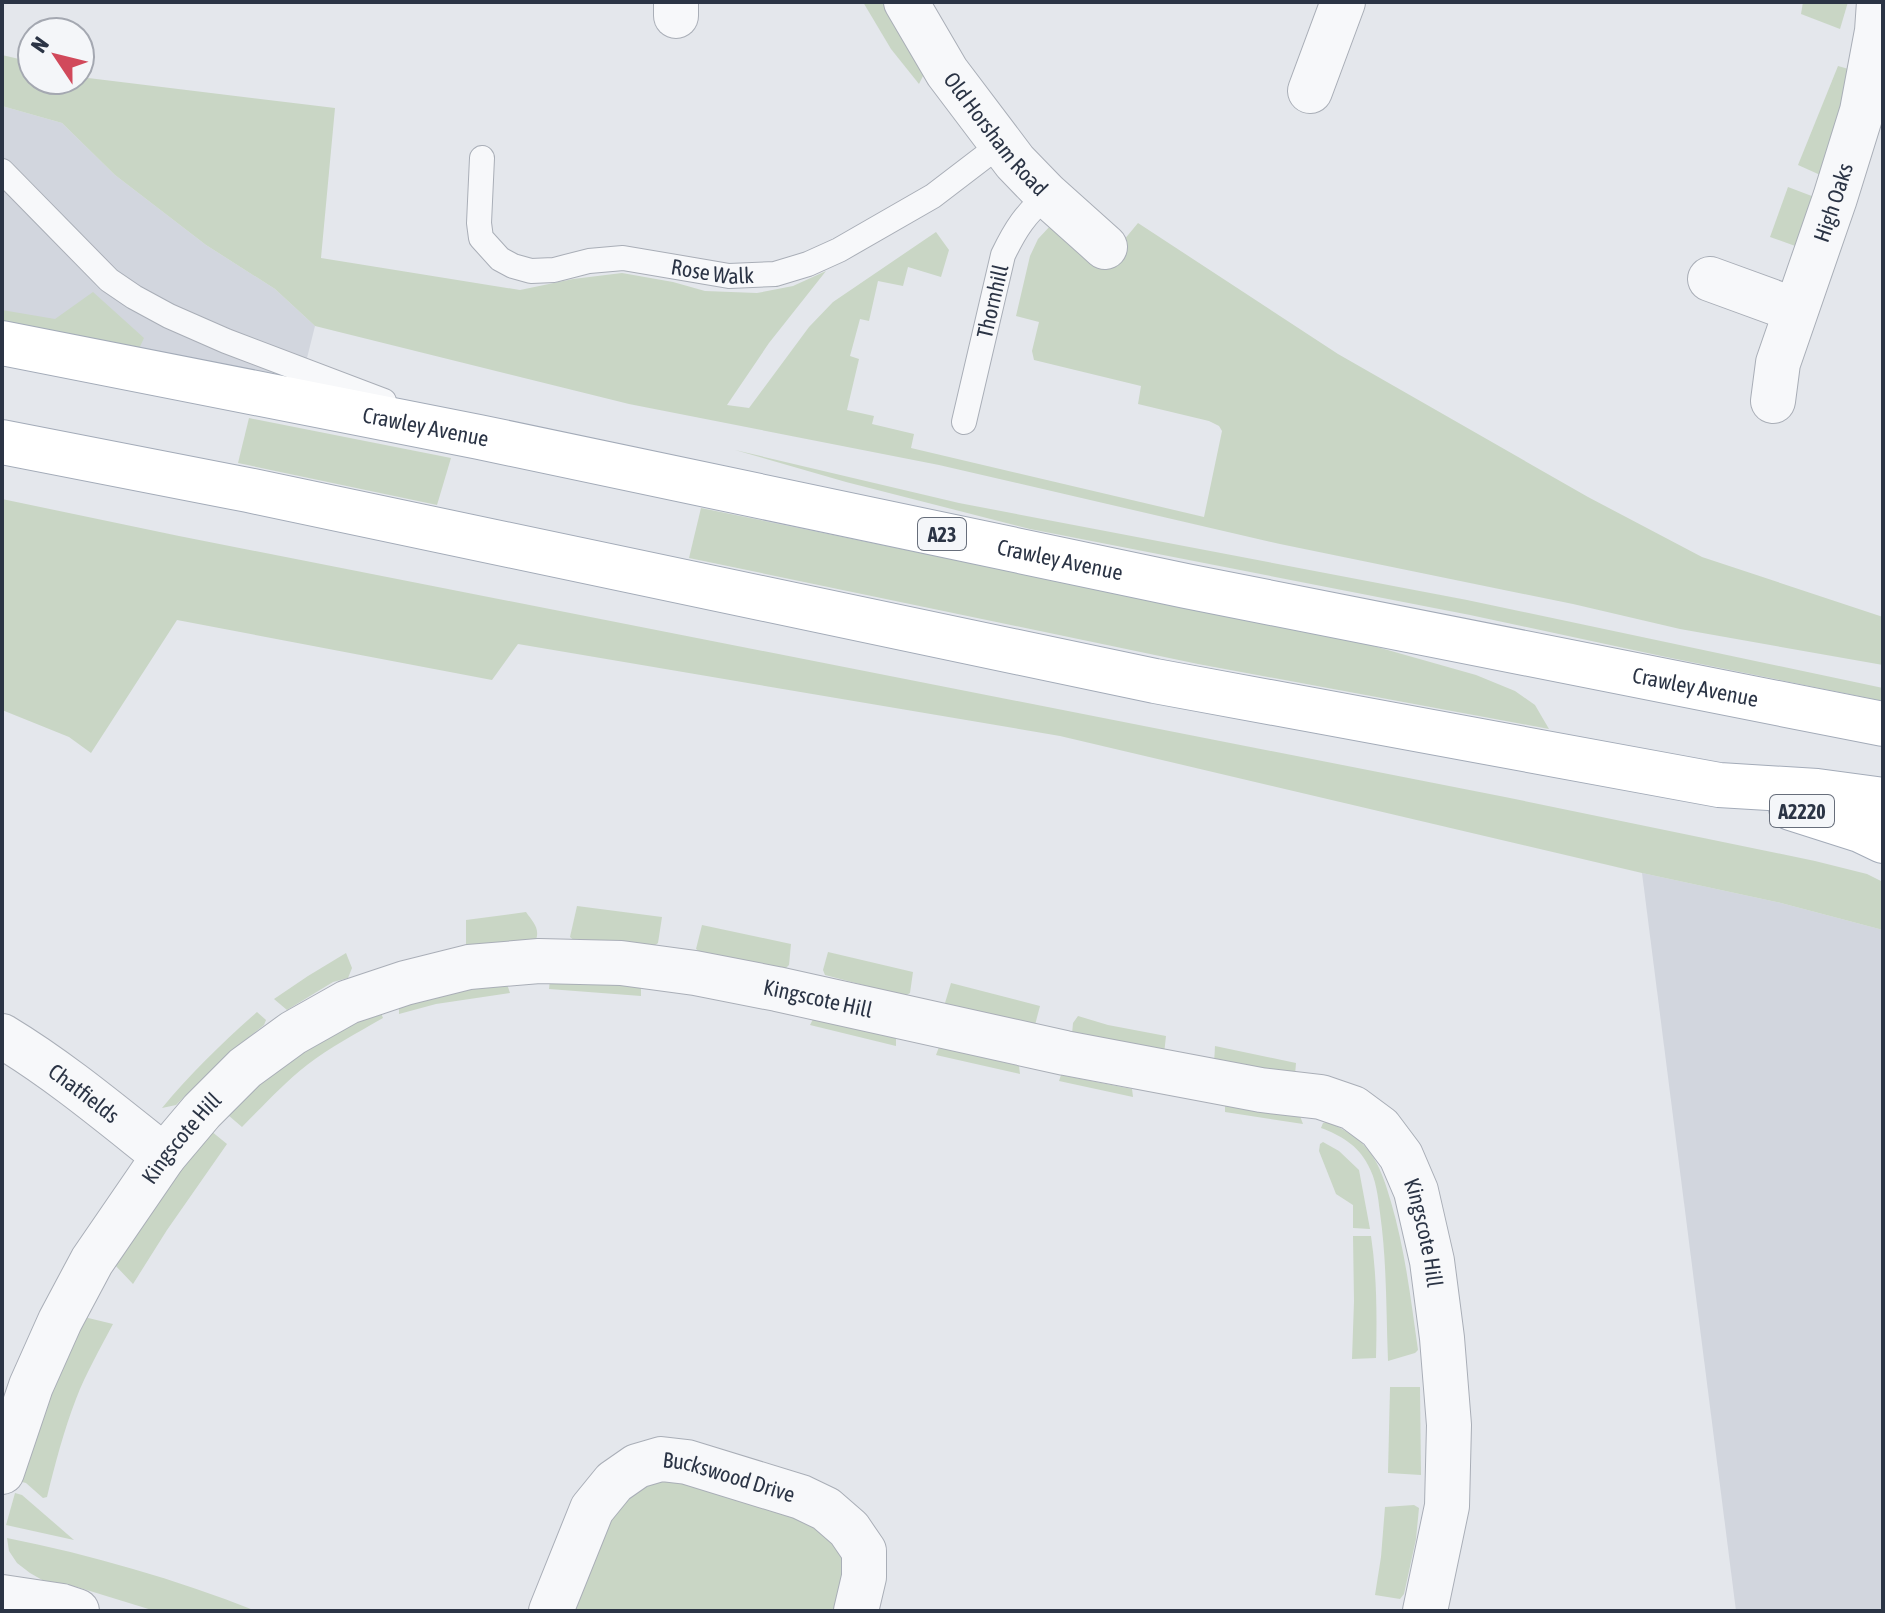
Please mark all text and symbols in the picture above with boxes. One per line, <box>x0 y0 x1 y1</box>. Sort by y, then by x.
north arrow <box>16 16 96 96</box>
text: N <box>25 32 54 57</box>
street label: Old Horsham Road <box>939 67 1053 201</box>
street label: High Oaks <box>1808 160 1858 245</box>
street label: Rose Walk <box>669 253 755 289</box>
street label: Thornhill <box>971 262 1013 341</box>
street label: Crawley Avenue <box>361 401 491 452</box>
road number: A23 <box>918 518 966 550</box>
street label: Crawley Avenue <box>995 534 1125 585</box>
street label: Crawley Avenue <box>1630 662 1761 712</box>
road number: A2220 <box>1770 795 1834 827</box>
street label: Kingscote Hill <box>761 974 875 1023</box>
street label: Chatfields <box>44 1058 125 1128</box>
street label: Kingscote Hill <box>136 1087 226 1189</box>
street label: Kingscote Hill <box>1399 1174 1448 1289</box>
street label: Buckswood Drive <box>661 1446 798 1507</box>

